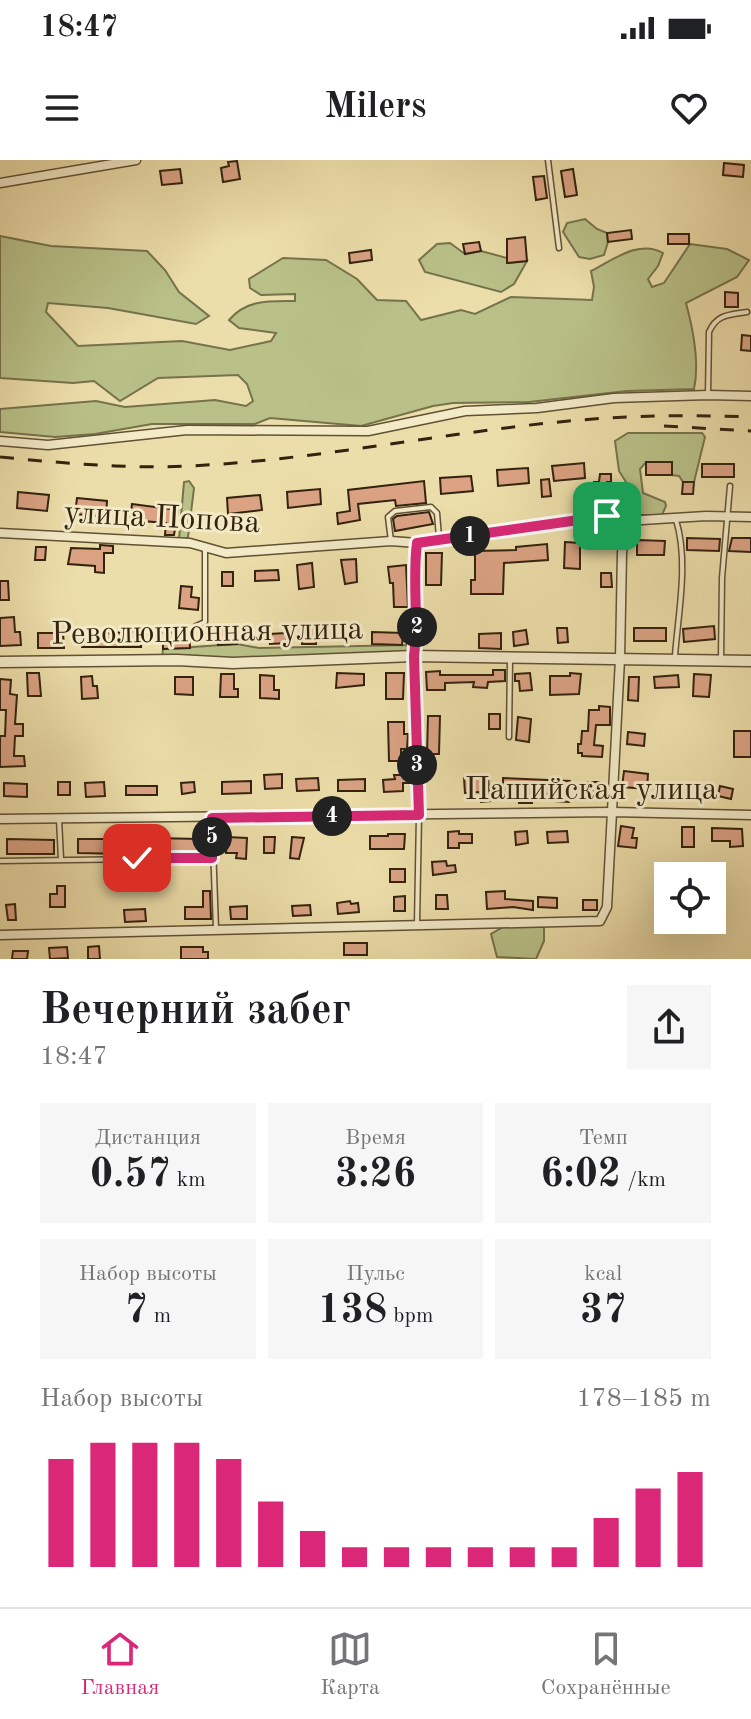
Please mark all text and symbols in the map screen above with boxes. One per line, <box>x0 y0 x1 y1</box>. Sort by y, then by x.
text: 18:47 <box>40 13 118 43</box>
icon: menu <box>40 86 84 130</box>
icon: heart <box>667 86 711 130</box>
text: Milers <box>325 90 426 126</box>
pin <box>573 482 641 550</box>
icon: arrive <box>585 494 629 538</box>
street label: улица Попова <box>63 498 261 540</box>
pin: 1 <box>450 516 490 556</box>
text: 1 <box>464 525 476 547</box>
pin: 2 <box>397 607 437 647</box>
street label: Революционная улица <box>51 614 364 652</box>
text: 2 <box>411 616 423 638</box>
pin: 3 <box>397 745 437 785</box>
text: 3 <box>411 754 423 776</box>
street label: Пашийская улица <box>464 775 718 807</box>
pin: 4 <box>312 796 352 836</box>
text: 4 <box>326 805 338 827</box>
pin: 5 <box>192 817 232 857</box>
pin <box>103 824 171 892</box>
text: 5 <box>206 826 218 848</box>
icon: check <box>115 836 159 880</box>
map controls <box>654 862 726 934</box>
button: locate <box>654 862 726 934</box>
button: share <box>627 985 711 1069</box>
text: Вечерний забег <box>40 989 351 1033</box>
text: 18:47 <box>40 1044 108 1070</box>
text: Дистанция <box>95 1127 201 1149</box>
text: Время <box>345 1127 406 1149</box>
text: Темп <box>579 1127 628 1149</box>
text: 0.57 <box>90 1156 171 1196</box>
text: 3:26 <box>335 1156 416 1196</box>
text: 6:02 <box>540 1156 621 1196</box>
text: km <box>171 1169 206 1191</box>
text: /km <box>621 1169 666 1191</box>
text: Набор высоты <box>79 1263 217 1285</box>
text: Пульс <box>346 1263 405 1285</box>
text: kcal <box>584 1263 622 1285</box>
text: 7 <box>124 1292 148 1332</box>
text: 138 <box>318 1292 387 1332</box>
text: 37 <box>580 1292 626 1332</box>
text: m <box>148 1305 171 1327</box>
text: bpm <box>387 1305 433 1327</box>
text: Набор высоты <box>40 1386 203 1412</box>
text: 178–185 m <box>576 1386 711 1412</box>
tab: Главная <box>80 1627 160 1702</box>
tab: Карта <box>320 1627 380 1702</box>
tab: Сохранённые <box>541 1627 671 1702</box>

